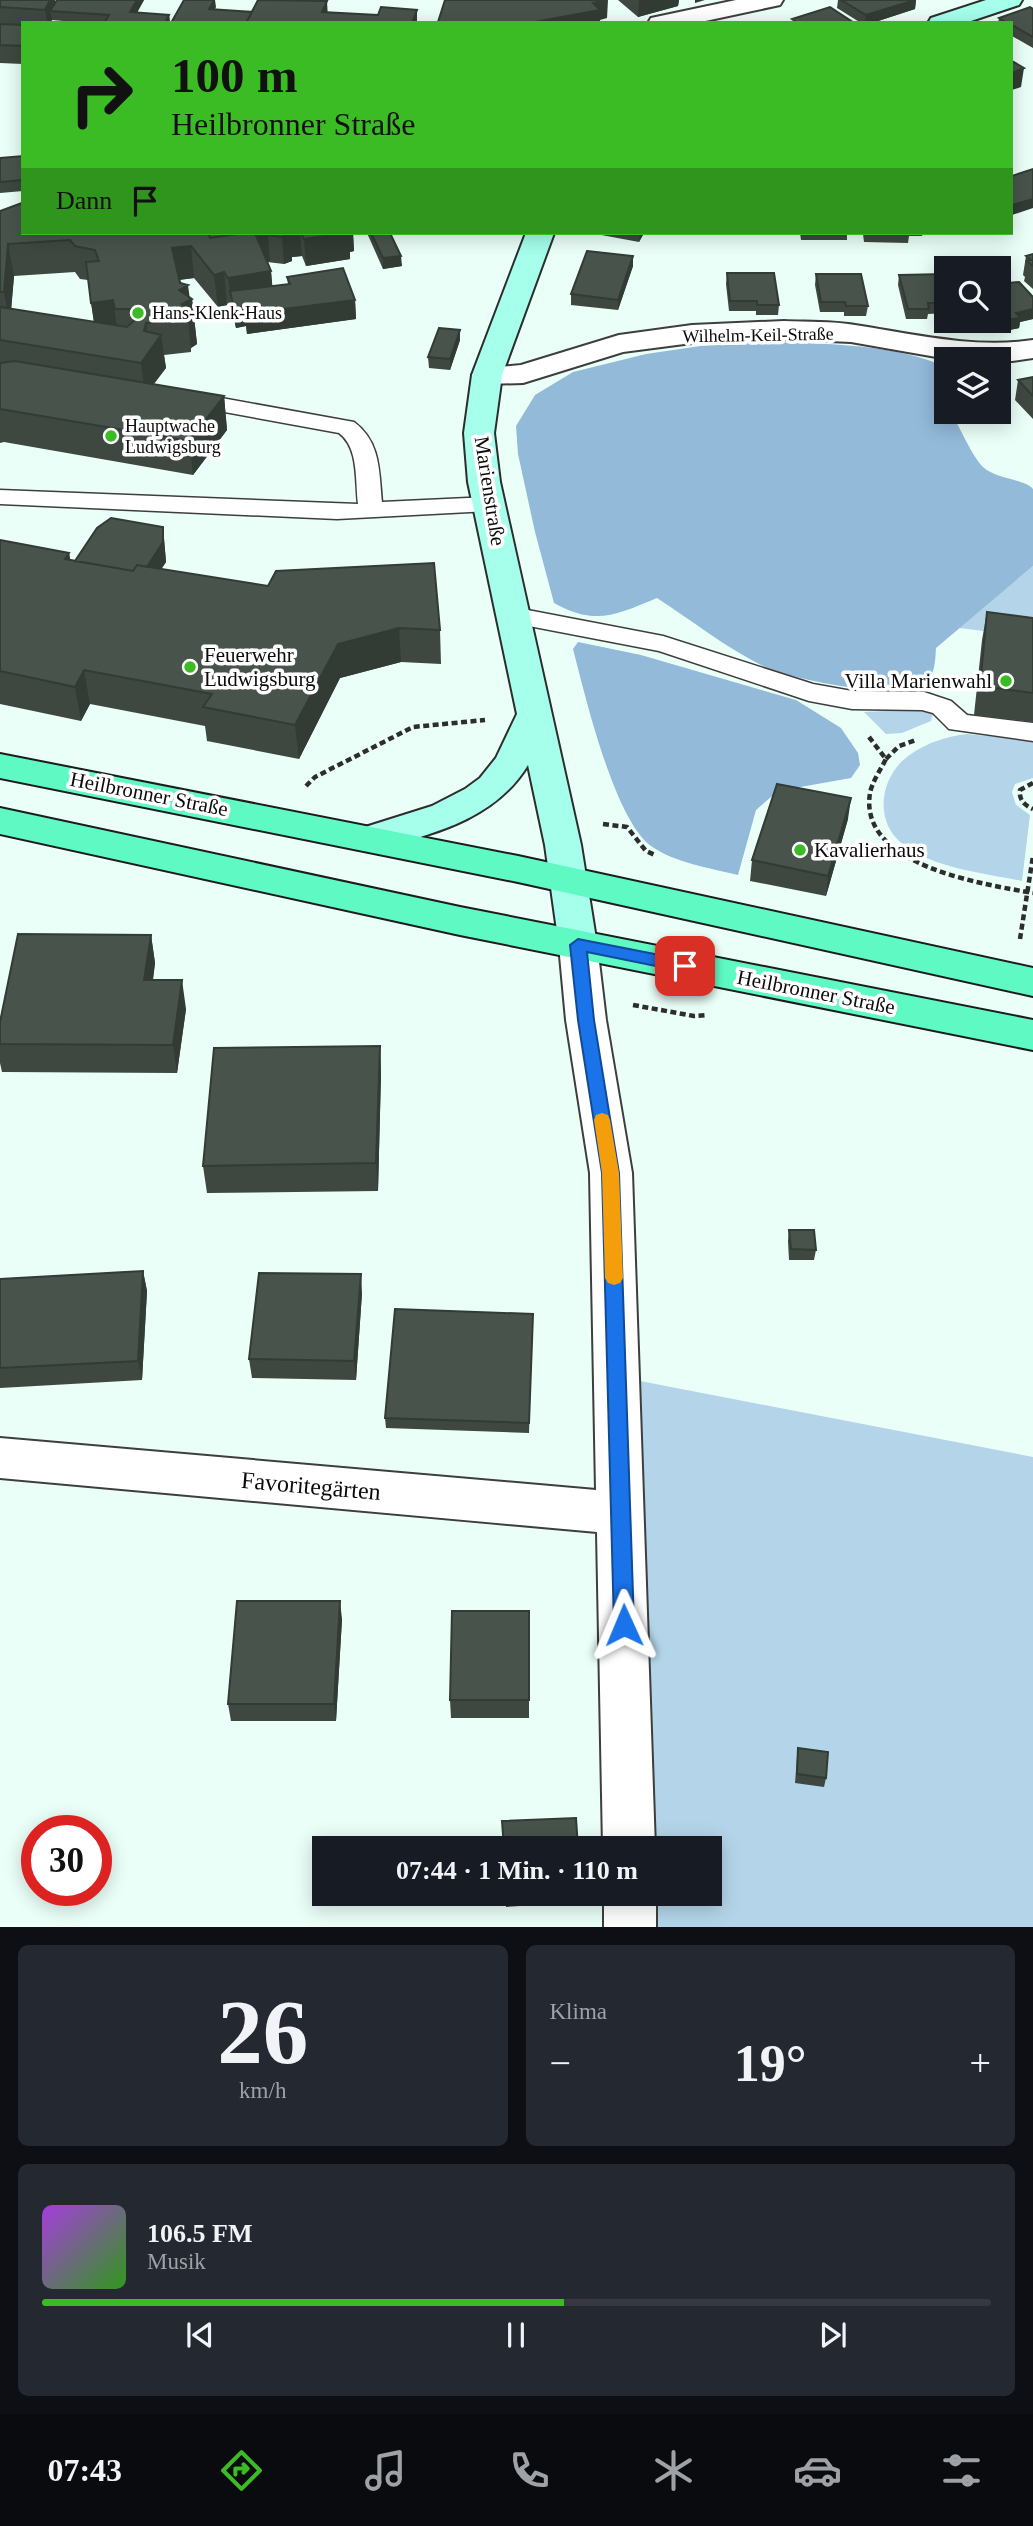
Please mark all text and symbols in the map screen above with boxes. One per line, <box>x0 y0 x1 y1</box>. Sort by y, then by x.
text: 100 m <box>171 48 298 103</box>
icon: right <box>56 49 147 140</box>
text: Heilbronner Straße <box>171 106 415 142</box>
icon: arrive <box>126 182 164 220</box>
text: Dann <box>56 186 112 215</box>
map controls <box>934 256 1011 424</box>
button: search <box>934 256 1011 333</box>
place label: Hans-Klenk-Haus <box>152 303 282 323</box>
marker: Hans-Klenk-Haus <box>130 305 146 321</box>
street label: Wilhelm-Keil-Straße <box>682 324 834 346</box>
button: layers <box>934 347 1011 424</box>
place label: Hauptwache Ludwigsburg <box>125 416 221 457</box>
marker: Hauptwache Ludwigsburg <box>103 428 119 444</box>
street label: Marienstraße <box>469 434 511 548</box>
place label: Feuerwehr Ludwigsburg <box>204 643 316 691</box>
marker: Feuerwehr Ludwigsburg <box>182 659 198 675</box>
place label: Villa Marienwahl <box>845 669 992 693</box>
marker: Villa Marienwahl <box>998 673 1014 689</box>
street label: Heilbronner Straße <box>68 767 230 821</box>
place label: Kavalierhaus <box>814 838 925 862</box>
marker: Kavalierhaus <box>792 842 808 858</box>
pin <box>655 936 715 996</box>
icon: arrive <box>666 947 704 985</box>
street label: Heilbronner Straße <box>735 965 897 1019</box>
street label: Favoritegärten <box>240 1467 382 1505</box>
position arrow <box>587 1588 661 1662</box>
speed limit sign: 30 <box>21 1815 112 1906</box>
text: 07:44 · 1 Min. · 110 m <box>396 1856 638 1885</box>
text: 26 <box>217 1982 308 2083</box>
text: Klima <box>550 1999 607 2024</box>
text: 19° <box>734 2035 807 2092</box>
text: − <box>550 2042 571 2084</box>
text: + <box>970 2042 991 2084</box>
text: km/h <box>239 2078 286 2103</box>
text: 106.5 FM <box>147 2219 252 2248</box>
text: Musik <box>147 2249 206 2274</box>
icon: previous <box>181 2316 219 2354</box>
icon: pause <box>497 2316 535 2354</box>
icon: next <box>814 2316 852 2354</box>
icon: directions <box>217 2446 266 2495</box>
icon: music <box>361 2446 410 2495</box>
icon: phone <box>505 2446 554 2495</box>
icon: climate <box>649 2446 698 2495</box>
icon: car <box>793 2446 842 2495</box>
icon: filters <box>937 2446 986 2495</box>
text: 07:43 <box>47 2452 122 2488</box>

